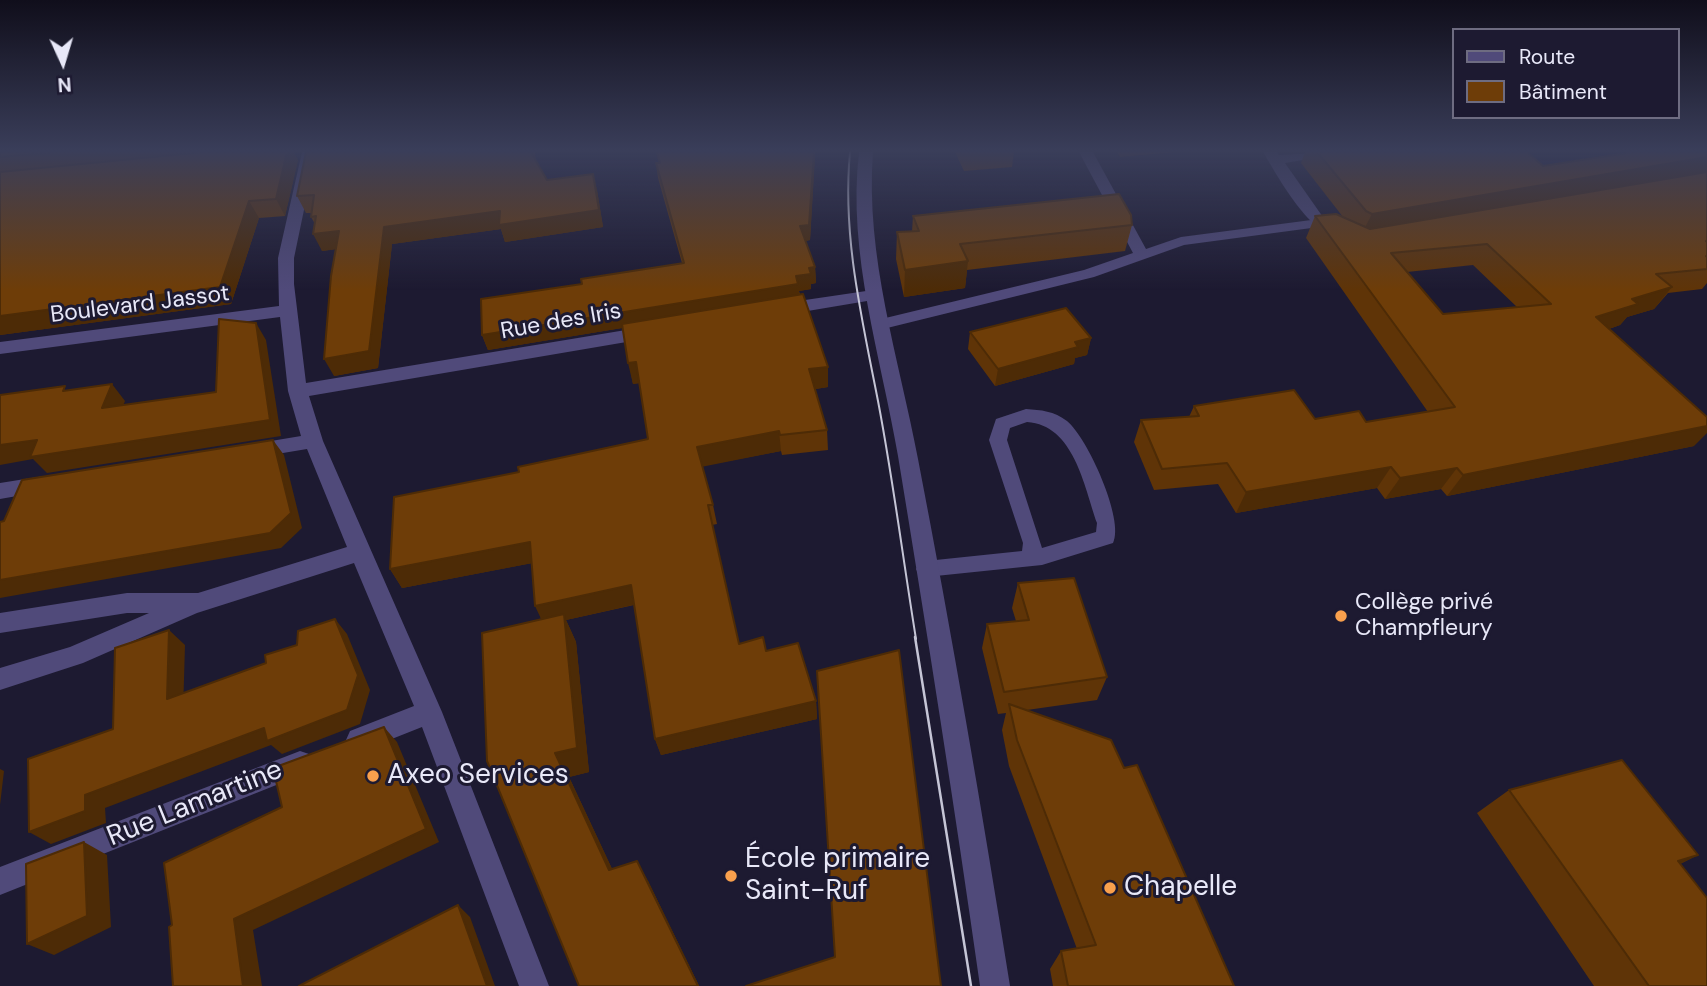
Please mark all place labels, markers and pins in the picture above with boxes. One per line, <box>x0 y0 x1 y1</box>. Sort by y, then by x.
place label: Collège privé Champfleury <box>1355 589 1493 643</box>
marker: Collège privé Champfleury <box>1333 608 1349 624</box>
place label: Axeo Services <box>387 759 569 793</box>
marker: Axeo Services <box>365 768 381 784</box>
place label: École primaire Saint-Ruf <box>745 843 930 909</box>
marker: École primaire Saint-Ruf <box>723 868 739 884</box>
place label: Chapelle <box>1124 871 1237 905</box>
marker: Chapelle <box>1102 880 1118 896</box>

